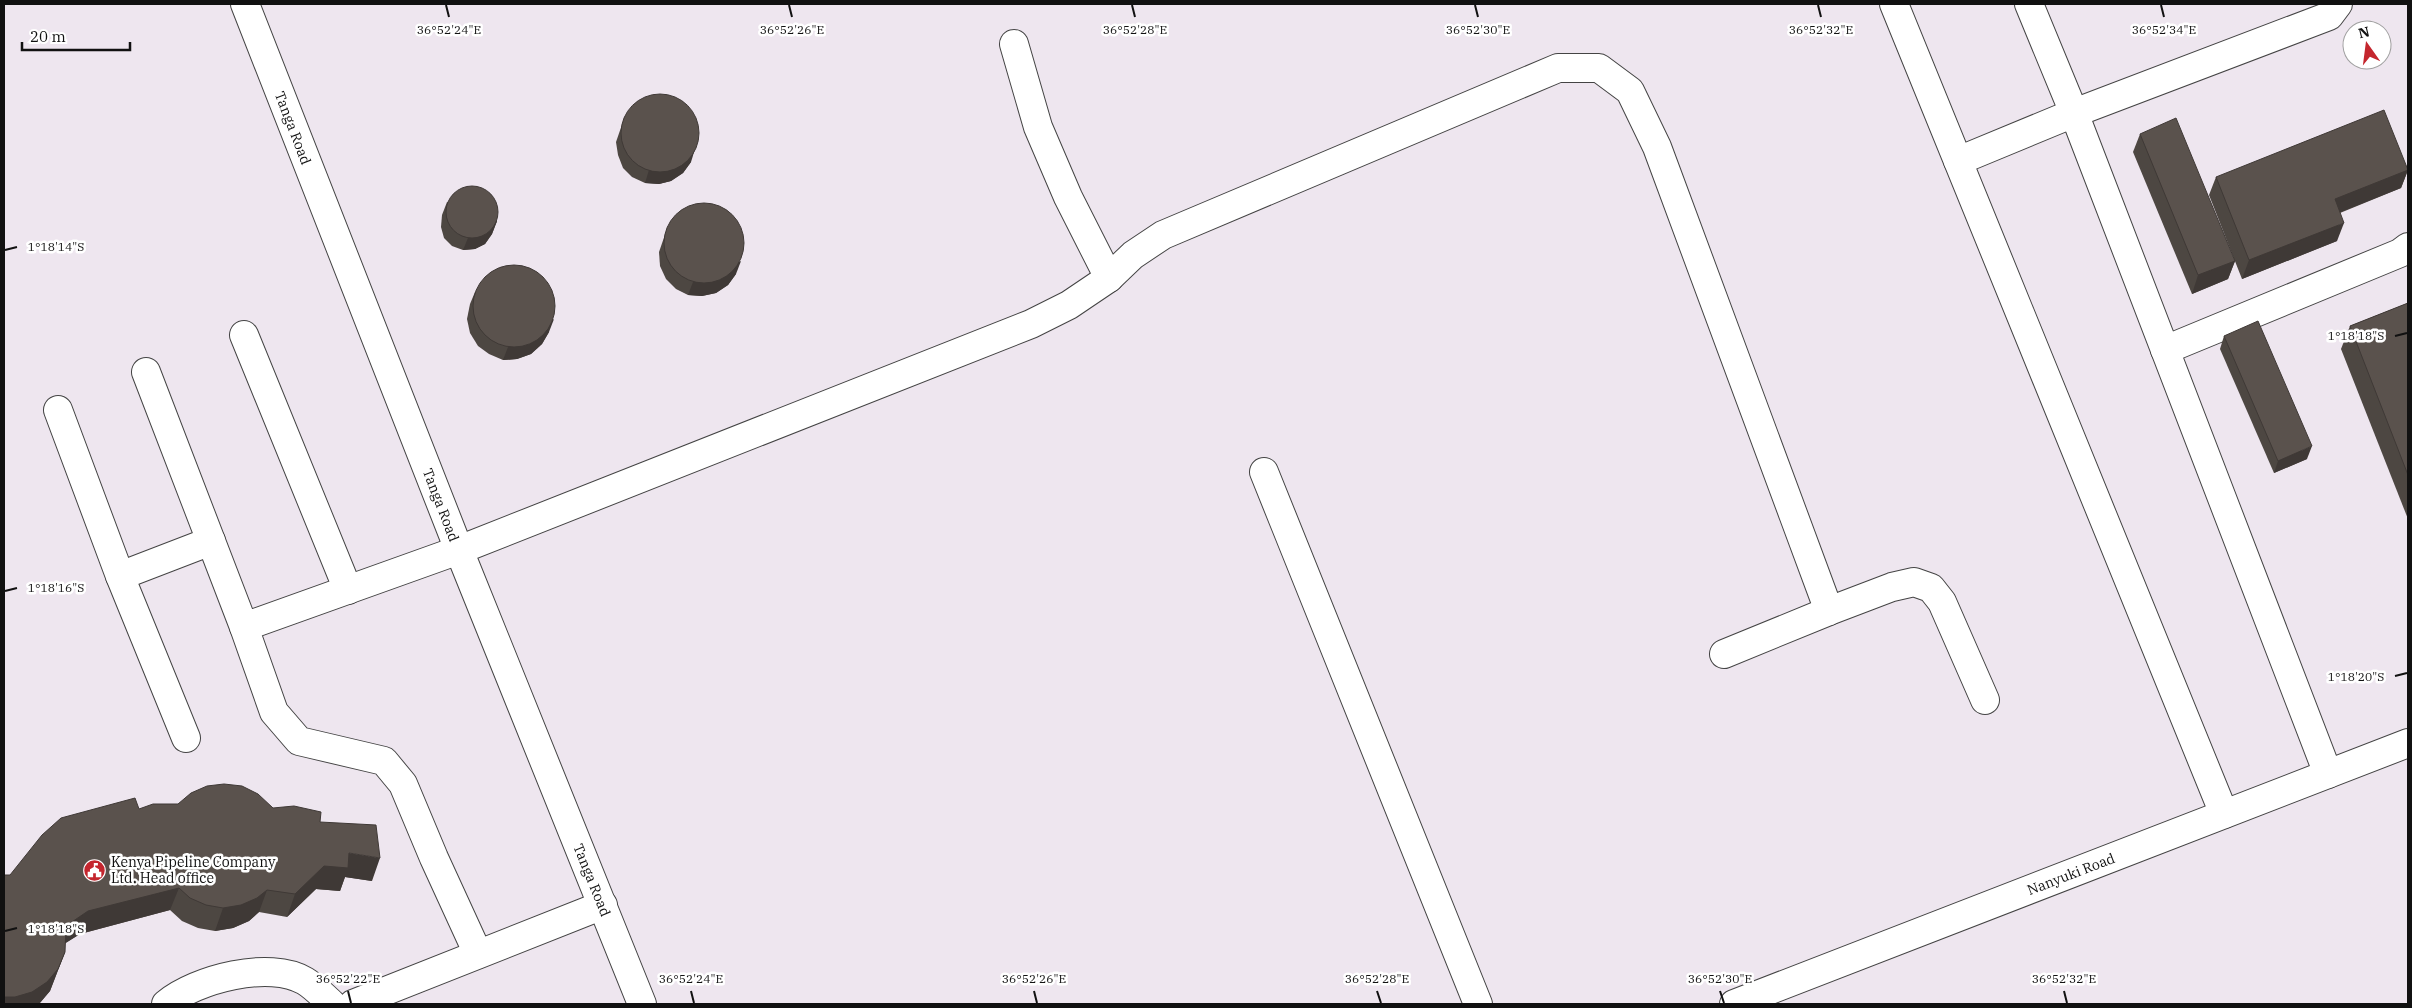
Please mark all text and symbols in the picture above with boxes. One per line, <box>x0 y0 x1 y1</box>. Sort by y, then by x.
scale bar <box>22 20 130 52</box>
north arrow <box>2342 20 2392 70</box>
text: 36°52'24"E <box>417 22 481 37</box>
text: 36°52'26"E <box>760 22 824 37</box>
text: 36°52'28"E <box>1103 22 1167 37</box>
text: 36°52'30"E <box>1446 22 1510 37</box>
text: 36°52'32"E <box>1789 22 1853 37</box>
text: 36°52'34"E <box>2132 22 2196 37</box>
text: N <box>2356 22 2371 42</box>
text: 20 m <box>30 27 66 46</box>
street label: Tanga Road <box>271 89 315 168</box>
text: 1°18'14"S <box>28 239 84 254</box>
text: 1°18'18"S <box>2328 328 2384 343</box>
street label: Tanga Road <box>419 466 463 545</box>
text: 1°18'16"S <box>28 580 84 595</box>
text: 1°18'20"S <box>2328 669 2384 684</box>
street label: Tanga Road <box>569 841 615 920</box>
street label: Nanyuki Road <box>2025 849 2118 899</box>
place label: Kenya Pipeline Company Ltd. Head office <box>111 853 276 887</box>
public building icon: Kenya Pipeline Company Ltd. Head office <box>83 858 107 882</box>
text: 1°18'18"S <box>28 921 84 936</box>
text: 36°52'22"E <box>316 971 380 986</box>
text: 36°52'24"E <box>659 971 723 986</box>
text: 36°52'26"E <box>1002 971 1066 986</box>
text: 36°52'28"E <box>1345 971 1409 986</box>
text: 36°52'30"E <box>1688 971 1752 986</box>
text: 36°52'32"E <box>2032 971 2096 986</box>

